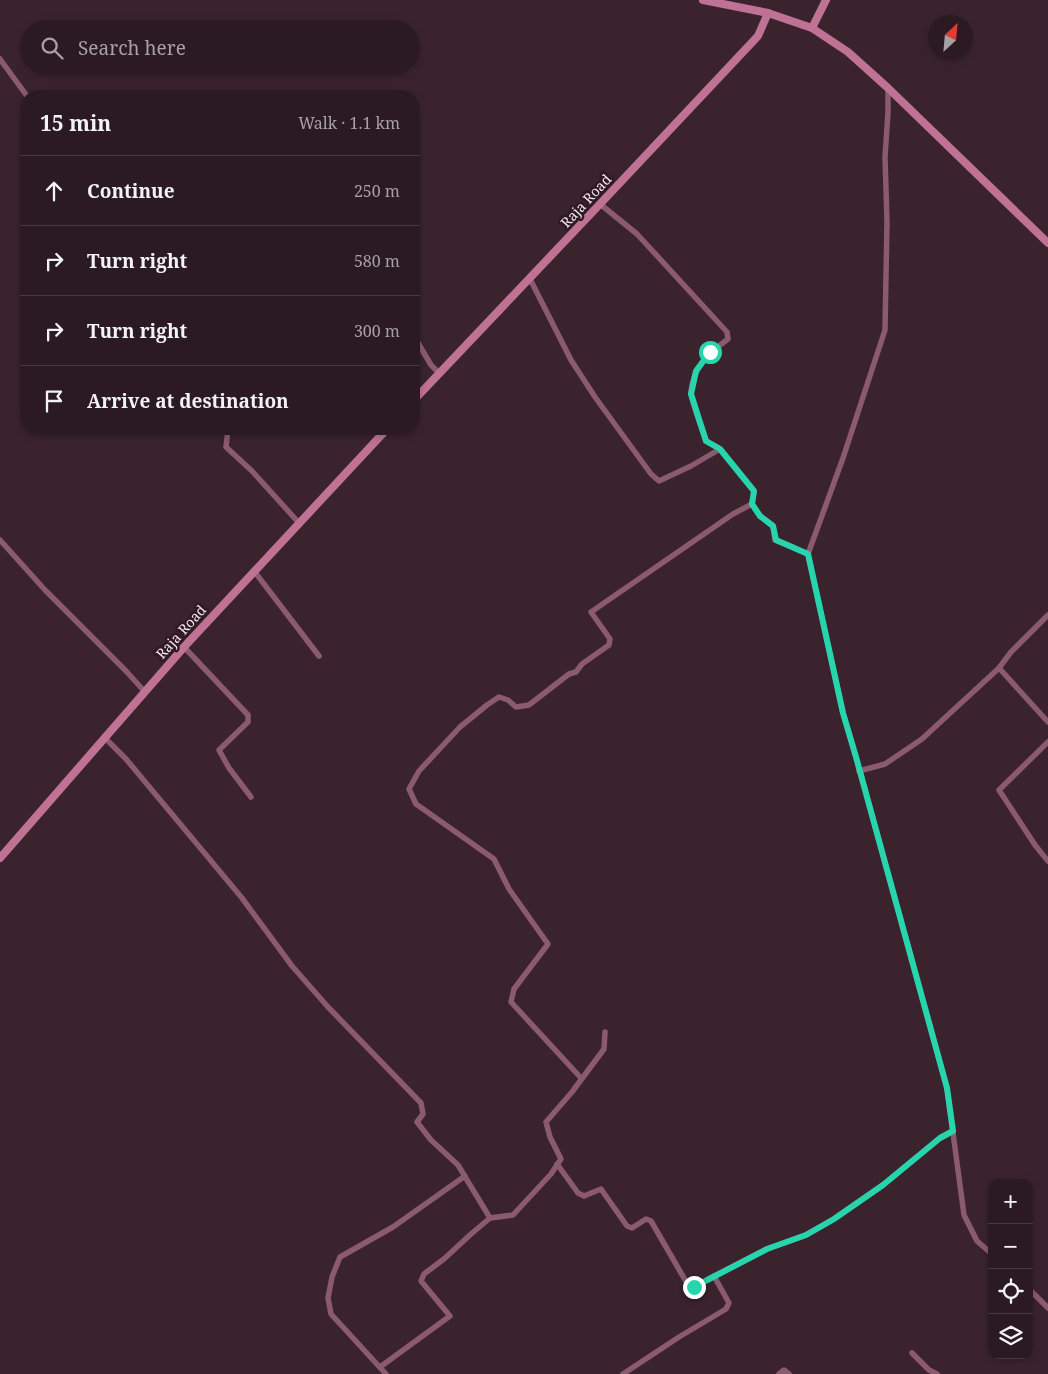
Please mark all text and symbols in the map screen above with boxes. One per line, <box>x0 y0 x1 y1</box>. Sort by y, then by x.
north arrow <box>928 15 973 60</box>
search box <box>20 20 420 75</box>
icon: search <box>38 34 66 62</box>
text: Search here <box>78 35 186 61</box>
text: 15 min <box>40 109 111 137</box>
text: Walk · 1.1 km <box>298 112 400 134</box>
street label: Raja Road <box>556 170 616 231</box>
icon: ahead <box>40 177 68 205</box>
text: Continue <box>87 178 175 204</box>
text: 250 m <box>354 180 400 202</box>
icon: right <box>40 247 68 275</box>
text: Turn right <box>87 248 187 274</box>
text: 580 m <box>354 250 400 272</box>
icon: right <box>40 317 68 345</box>
text: Turn right <box>87 318 187 344</box>
text: 300 m <box>354 320 400 342</box>
route start <box>699 341 722 364</box>
icon: arrive <box>40 387 68 415</box>
text: Arrive at destination <box>87 388 289 414</box>
street label: Raja Road <box>151 600 210 663</box>
map controls <box>988 1179 1033 1359</box>
button: + <box>988 1179 1033 1224</box>
button: − <box>988 1224 1033 1269</box>
button: locate <box>988 1269 1033 1314</box>
route end <box>683 1276 706 1299</box>
button: layers <box>988 1314 1033 1359</box>

